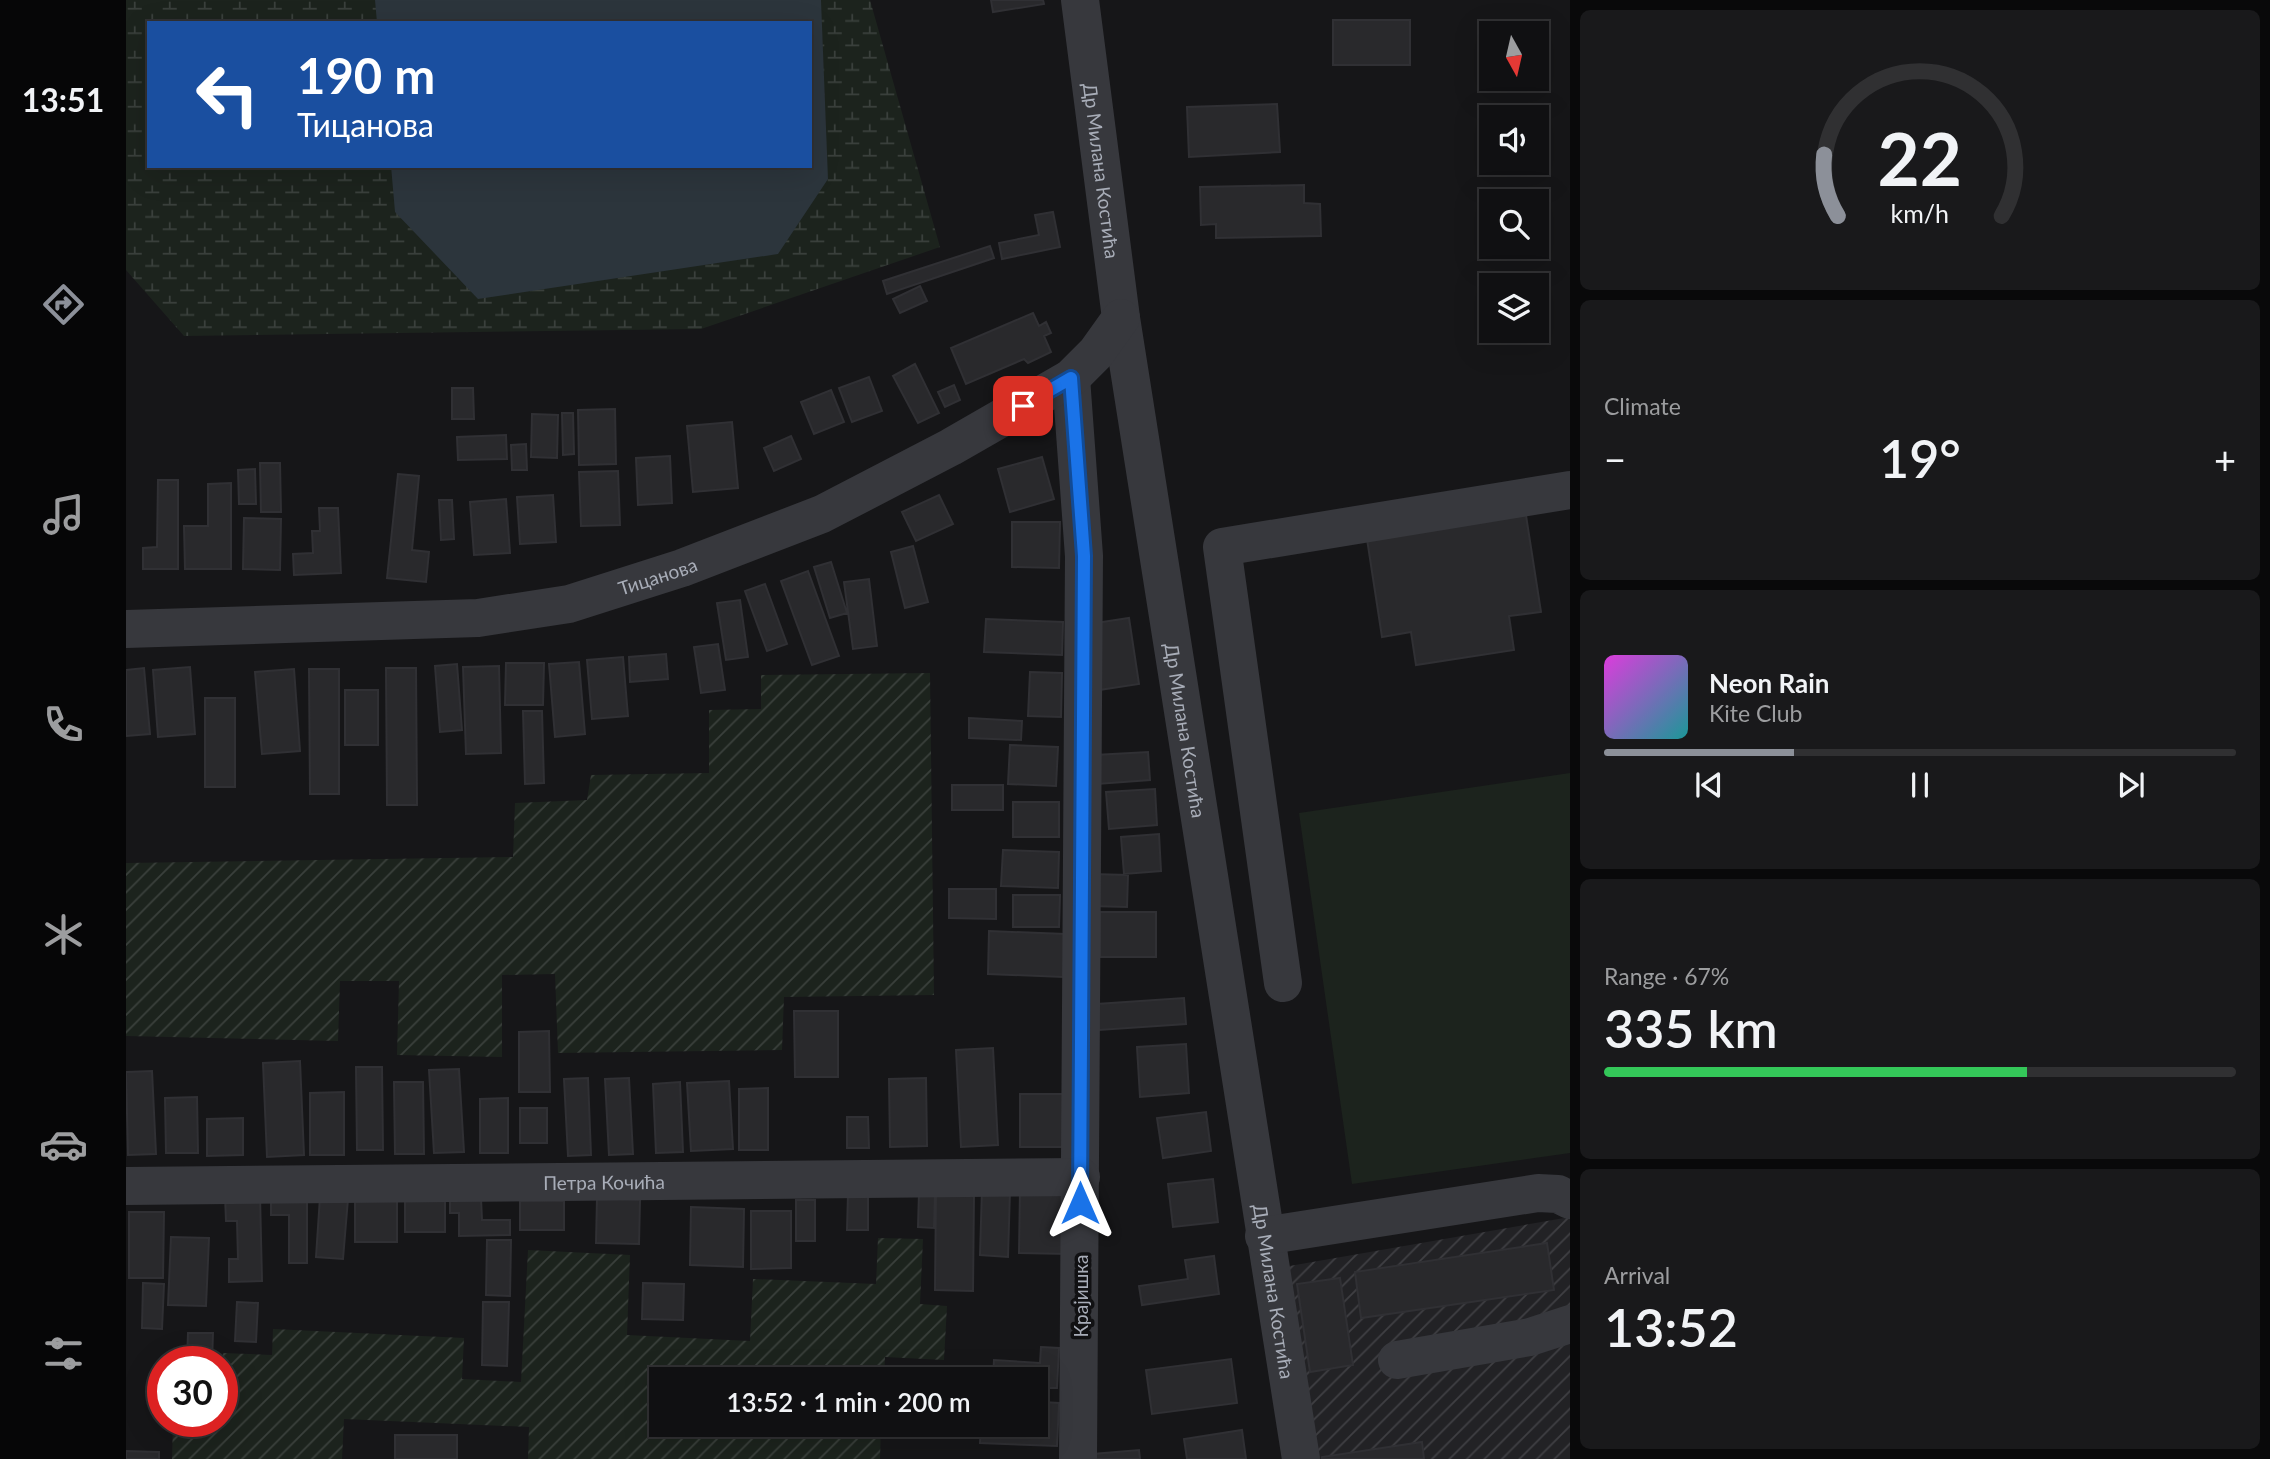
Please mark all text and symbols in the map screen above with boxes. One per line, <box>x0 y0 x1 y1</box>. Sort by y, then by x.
north arrow <box>1479 21 1549 91</box>
map controls <box>1479 21 1549 343</box>
text: 190 m <box>297 46 435 104</box>
icon: left <box>182 49 273 140</box>
text: 13:51 <box>22 80 104 119</box>
street label: Др Милана Костића <box>1079 81 1125 260</box>
text: Тицанова <box>297 105 434 144</box>
button: sound <box>1479 105 1549 175</box>
text: 22 <box>1878 114 1962 202</box>
button: search <box>1479 189 1549 259</box>
text: km/h <box>1891 198 1949 228</box>
button: layers <box>1479 273 1549 343</box>
icon: directions <box>39 280 88 329</box>
pin <box>993 376 1053 436</box>
icon: arrive <box>1004 387 1042 425</box>
text: Climate <box>1604 392 1681 420</box>
text: 19° <box>1879 427 1961 489</box>
text: − <box>1604 436 1626 482</box>
text: + <box>2214 436 2236 482</box>
icon: music <box>39 490 88 539</box>
street label: Тицанова <box>615 552 700 599</box>
street label: Др Милана Костића <box>1161 641 1211 819</box>
text: Neon Rain <box>1709 667 1829 699</box>
text: Kite Club <box>1709 699 1802 727</box>
icon: phone <box>39 700 88 749</box>
icon: previous <box>1690 766 1728 804</box>
icon: pause <box>1901 766 1939 804</box>
icon: next <box>2112 766 2150 804</box>
icon: climate <box>39 910 88 959</box>
text: Range · 67% <box>1604 962 1729 990</box>
text: 335 km <box>1604 997 1778 1059</box>
icon: car <box>39 1120 88 1169</box>
position arrow <box>1043 1166 1117 1240</box>
street label: Петра Кочића <box>543 1169 665 1194</box>
street label: Др Милана Костића <box>1249 1202 1300 1380</box>
street label: Крајишка <box>1069 1254 1092 1338</box>
text: Arrival <box>1604 1261 1670 1289</box>
text: 13:52 <box>1604 1296 1738 1358</box>
icon: filters <box>39 1329 88 1378</box>
speed limit sign: 30 <box>147 1346 238 1437</box>
text: 13:52 · 1 min · 200 m <box>726 1386 971 1418</box>

